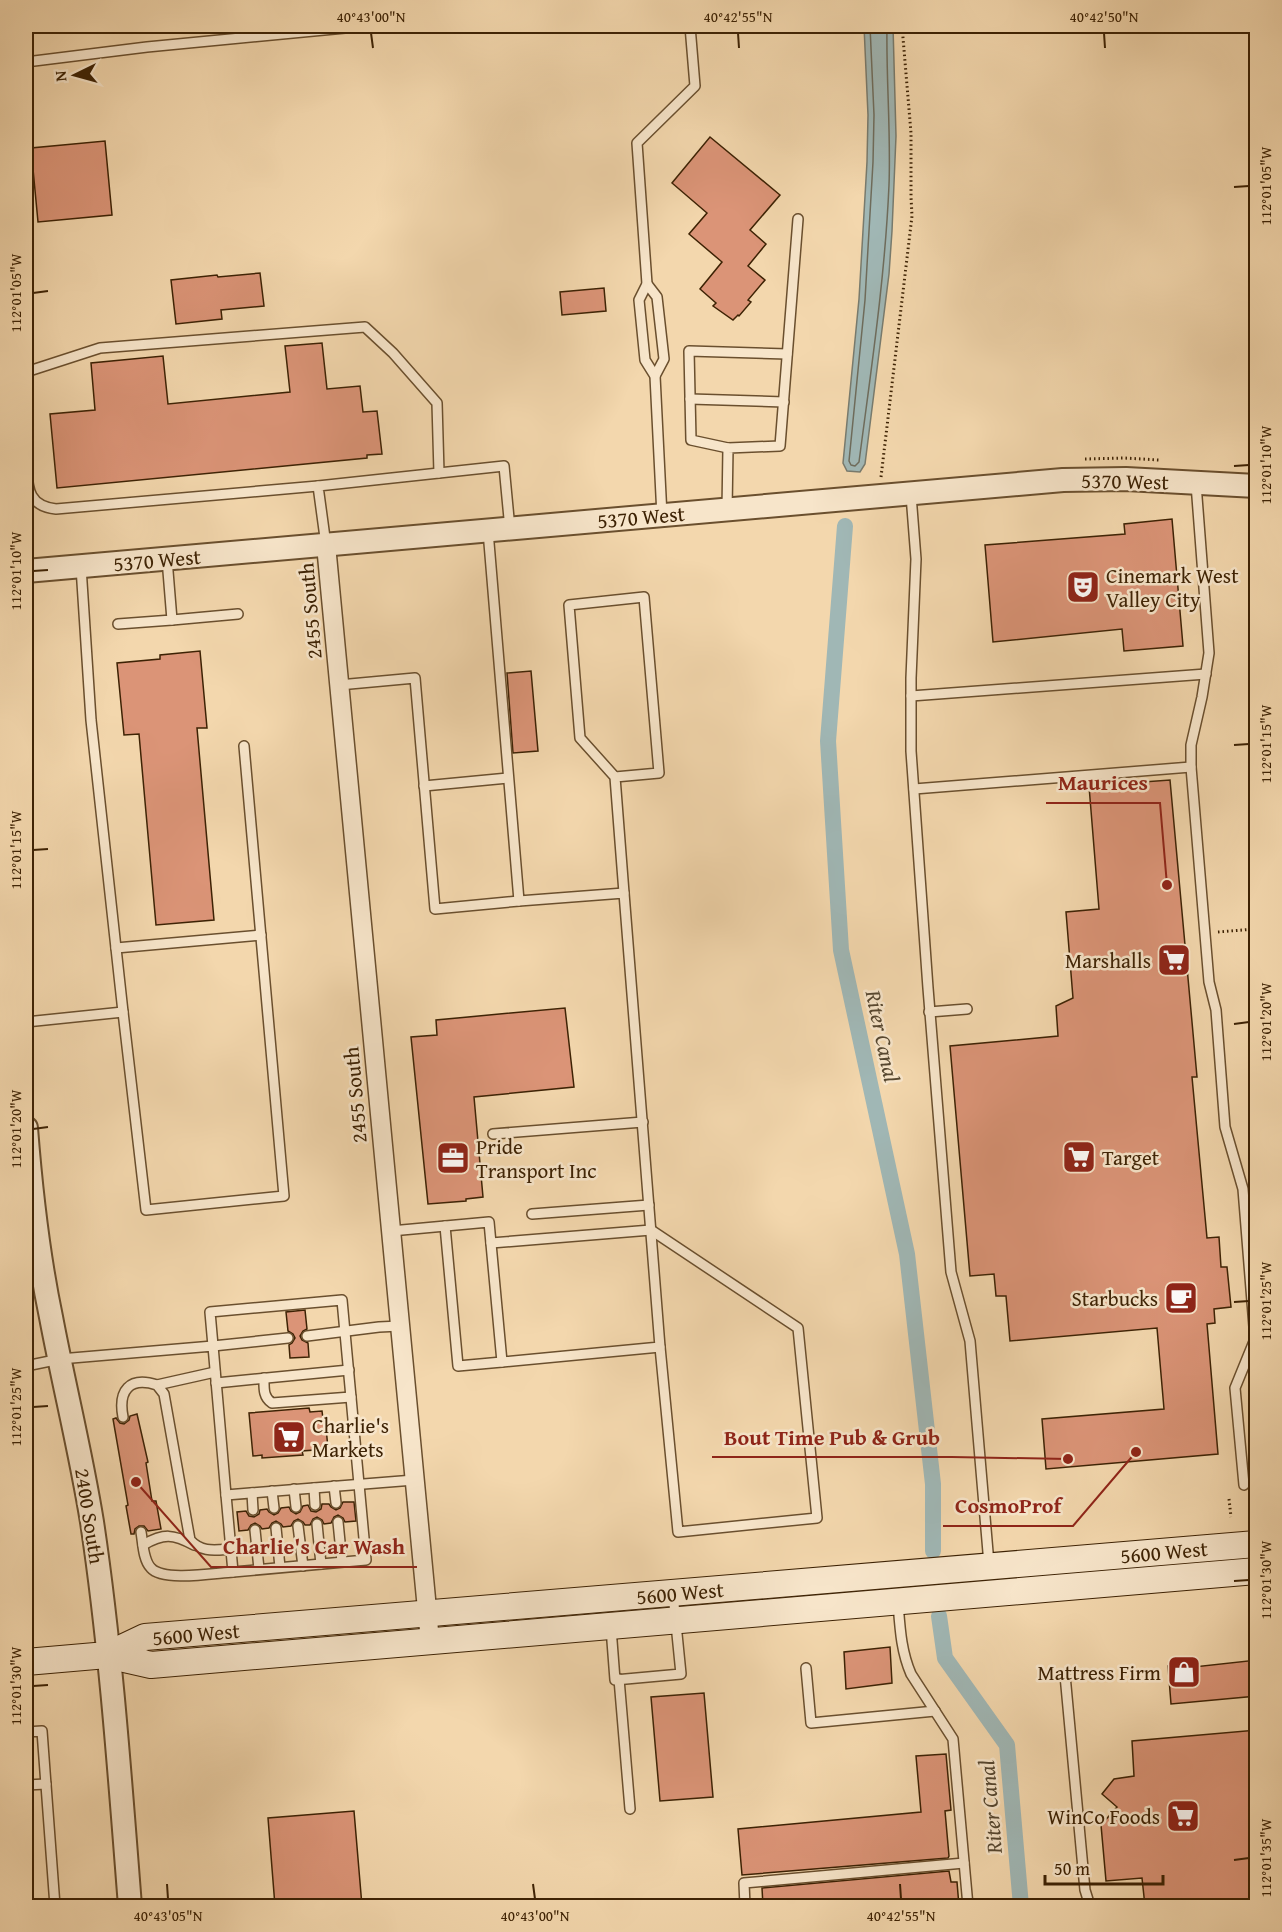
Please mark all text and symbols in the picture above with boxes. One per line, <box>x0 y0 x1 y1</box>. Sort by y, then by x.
text: 40°43'00"N <box>337 6 406 27</box>
text: 40°42'55"N <box>704 6 773 27</box>
text: 40°42'50"N <box>1070 6 1139 27</box>
north arrow <box>45 45 105 105</box>
text: N <box>48 70 72 83</box>
text: 112°01'05"W <box>1255 146 1276 226</box>
text: 112°01'05"W <box>5 253 26 333</box>
text: 112°01'10"W <box>1255 425 1276 505</box>
street label: 5370 West <box>1081 465 1170 497</box>
street label: 5370 West <box>596 498 687 536</box>
text: 112°01'10"W <box>5 531 26 611</box>
street label: 5370 West <box>112 541 203 579</box>
place label: Cinemark West Valley City <box>1106 560 1239 615</box>
street label: 2455 South <box>290 561 330 660</box>
theatre icon: Cinemark West Valley City <box>1065 569 1101 605</box>
text: 112°01'15"W <box>1255 704 1276 784</box>
callout: Maurices <box>1046 763 1160 803</box>
text: Maurices <box>1058 766 1148 798</box>
text: 112°01'15"W <box>5 810 26 890</box>
supermarket icon: Marshalls <box>1156 942 1192 978</box>
place label: Marshalls <box>1065 945 1151 976</box>
text: 112°01'20"W <box>1255 982 1276 1062</box>
water label: Riter Canal <box>857 986 908 1085</box>
street label: 2455 South <box>335 1045 375 1144</box>
text: 112°01'20"W <box>5 1089 26 1169</box>
place label: Pride Transport Inc <box>476 1131 597 1186</box>
supermarket icon: Target <box>1061 1139 1097 1175</box>
office icon: Pride Transport Inc <box>435 1140 471 1176</box>
place label: Target <box>1102 1142 1160 1173</box>
text: 112°01'25"W <box>1255 1261 1276 1341</box>
cafe icon: Starbucks <box>1163 1280 1199 1316</box>
place label: Starbucks <box>1072 1283 1158 1314</box>
text: 112°01'25"W <box>5 1367 26 1447</box>
place label: Charlie's Markets <box>312 1410 389 1465</box>
callout: Bout Time Pub & Grub <box>712 1417 952 1457</box>
supermarket icon: Charlie's Markets <box>271 1419 307 1455</box>
text: Bout Time Pub & Grub <box>724 1421 940 1453</box>
street label: 2400 South <box>67 1466 113 1566</box>
callout: CosmoProf <box>943 1486 1073 1526</box>
text: CosmoProf <box>955 1489 1063 1521</box>
callout: Charlie's Car Wash <box>211 1527 417 1567</box>
text: Charlie's Car Wash <box>223 1530 405 1562</box>
street label: 5600 West <box>1119 1533 1210 1571</box>
text: 112°01'30"W <box>1255 1540 1276 1620</box>
street label: 5600 West <box>635 1574 726 1612</box>
street label: 5600 West <box>151 1615 242 1653</box>
text: 112°01'30"W <box>5 1646 26 1726</box>
shop icon: Mattress Firm <box>1166 1654 1202 1690</box>
place label: Mattress Firm <box>1038 1657 1161 1688</box>
water label: Riter Canal <box>970 1759 1010 1856</box>
supermarket icon: WinCo Foods <box>1165 1798 1201 1834</box>
place label: WinCo Foods <box>1047 1801 1160 1832</box>
text: 112°01'35"W <box>1255 1818 1276 1898</box>
scale bar <box>1045 1848 1164 1886</box>
text: 50 m <box>1054 1855 1090 1882</box>
text: 40°43'05"N <box>134 1905 203 1926</box>
text: 40°43'00"N <box>501 1905 570 1926</box>
text: 40°42'55"N <box>867 1905 936 1926</box>

